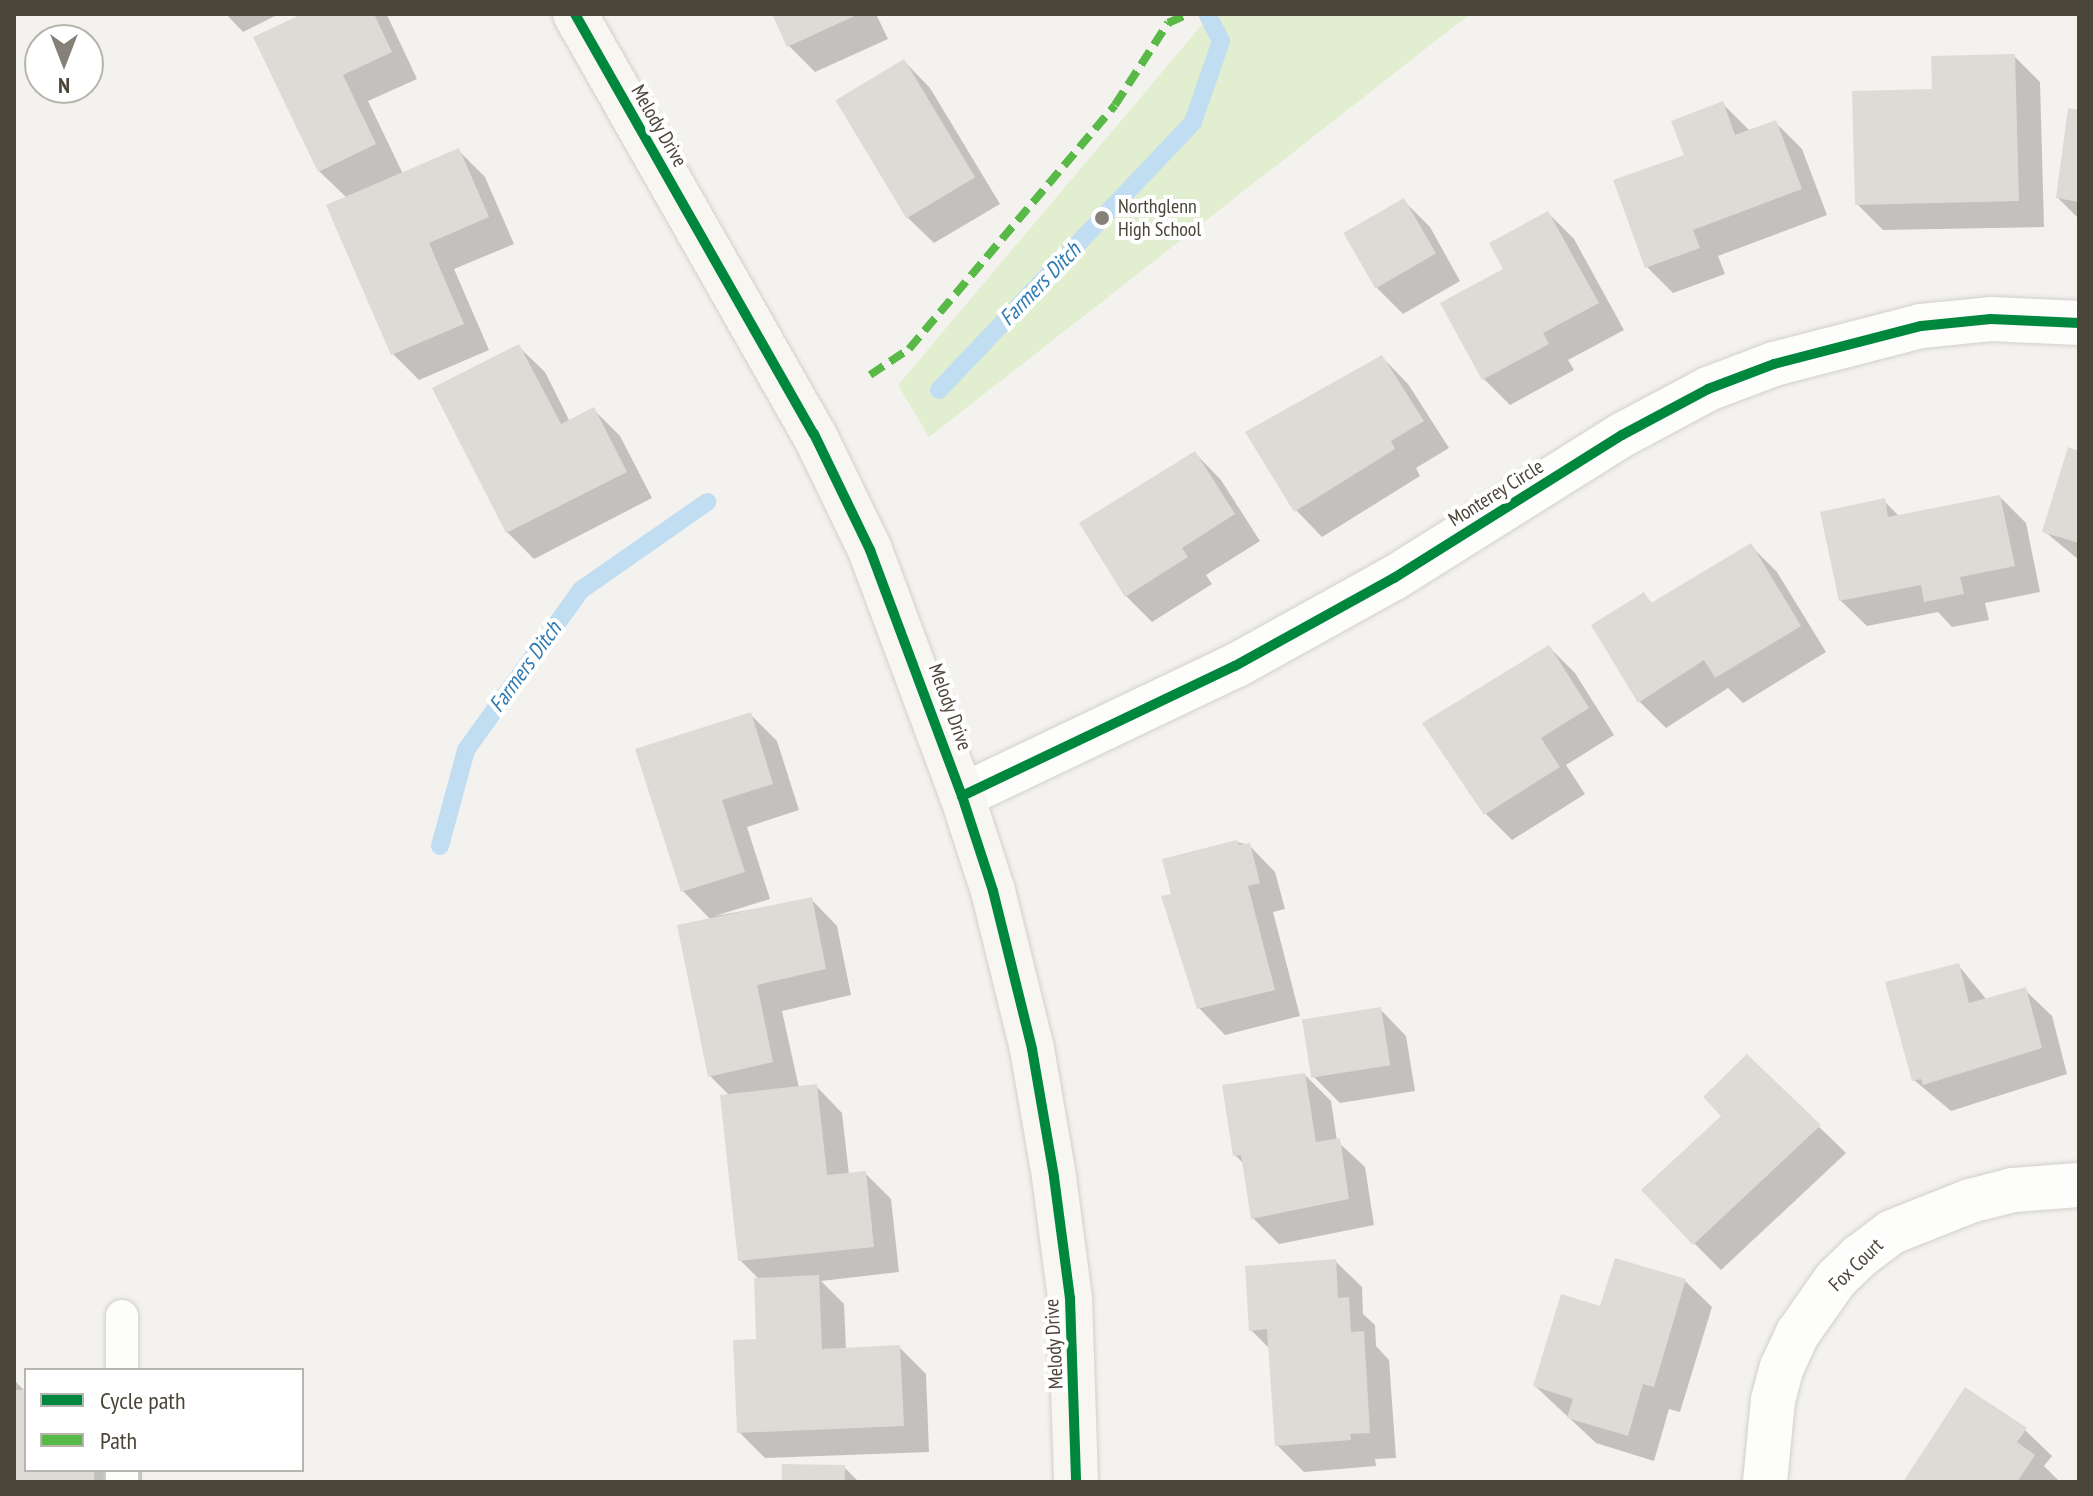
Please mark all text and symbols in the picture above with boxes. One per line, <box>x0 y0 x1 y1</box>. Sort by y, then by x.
north arrow <box>24 24 104 104</box>
text: N <box>58 72 70 100</box>
street label: Melody Drive <box>626 81 692 171</box>
place label: Northglenn High School <box>1118 194 1201 241</box>
marker: Northglenn High School <box>1093 209 1111 227</box>
water label: Farmers Ditch <box>994 237 1086 331</box>
street label: Monterey Circle <box>1444 454 1548 532</box>
water label: Farmers Ditch <box>483 617 567 717</box>
street label: Melody Drive <box>923 660 977 754</box>
street label: Fox Court <box>1824 1233 1888 1297</box>
street label: Melody Drive <box>1040 1298 1068 1390</box>
legend <box>24 1368 304 1472</box>
text: Cycle path <box>100 1385 186 1416</box>
text: Path <box>100 1425 137 1456</box>

